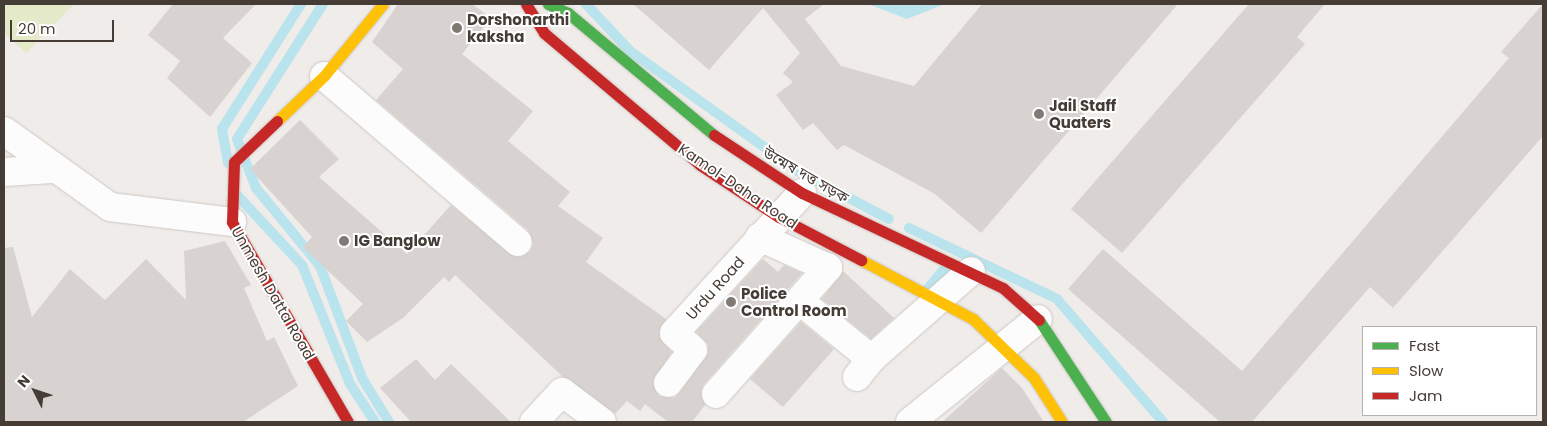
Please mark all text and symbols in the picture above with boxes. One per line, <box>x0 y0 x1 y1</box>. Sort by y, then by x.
scale bar <box>12 10 116 42</box>
place label: Dorshonarthi kaksha <box>467 10 569 45</box>
text: 20 m <box>18 18 56 39</box>
marker: Dorshonarthi kaksha <box>451 22 463 34</box>
place label: Jail Staff Quaters <box>1049 96 1116 131</box>
marker: Jail Staff Quaters <box>1033 108 1045 120</box>
street label: Kamol-Daha Road <box>675 140 801 232</box>
street label: উন্মেষ দত্ত সড়ক <box>760 143 852 207</box>
street label: Unmesh Datta Road <box>228 223 318 363</box>
place label: IG Banglow <box>354 232 440 250</box>
marker: IG Banglow <box>338 235 350 247</box>
street label: Urdu Road <box>682 253 748 323</box>
place label: Police Control Room <box>741 284 847 319</box>
marker: Police Control Room <box>725 296 737 308</box>
legend <box>1362 326 1537 416</box>
text: Fast <box>1409 335 1440 356</box>
text: Slow <box>1409 360 1443 381</box>
north arrow <box>10 366 60 416</box>
text: N <box>13 371 35 392</box>
text: Jam <box>1409 385 1443 406</box>

